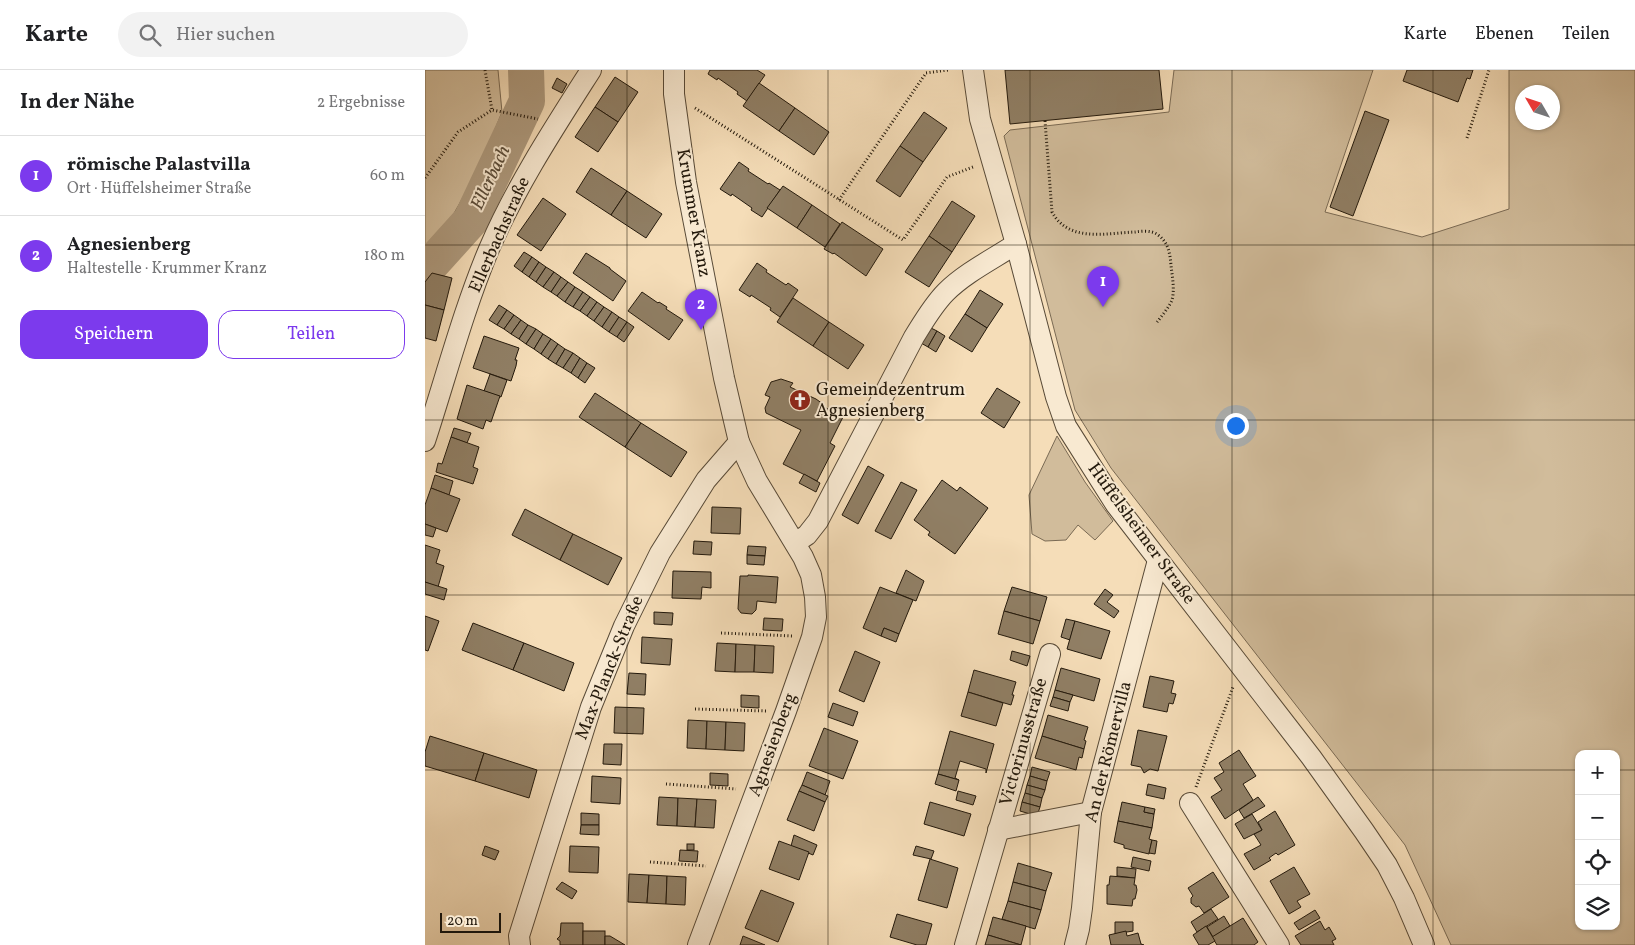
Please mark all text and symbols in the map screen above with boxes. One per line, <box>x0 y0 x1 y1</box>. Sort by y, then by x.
search box <box>118 12 468 57</box>
text: Karte <box>25 18 88 52</box>
icon: search <box>136 21 164 49</box>
text: Hier suchen <box>176 22 275 48</box>
text: Karte <box>1403 22 1447 47</box>
text: Ebenen <box>1475 22 1534 47</box>
text: Teilen <box>1562 22 1610 47</box>
north arrow <box>1515 85 1560 130</box>
text: In der Nähe <box>20 88 135 117</box>
text: 2 Ergebnisse <box>317 92 405 114</box>
water label: Ellerbach <box>465 142 517 214</box>
street label: Krummer Kranz <box>669 147 717 279</box>
text: römische Palastvilla <box>67 152 251 178</box>
text: 1 <box>33 165 39 187</box>
text: 60 m <box>370 165 405 187</box>
street label: Ellerbachstraße <box>463 173 537 297</box>
text: Ort · Hüffelsheimer Straße <box>67 178 251 200</box>
text: Agnesienberg <box>67 232 191 258</box>
text: 2 <box>32 245 40 267</box>
text: 180 m <box>364 245 405 267</box>
text: Haltestelle · Krummer Kranz <box>67 258 267 280</box>
pin: 1 <box>1087 266 1119 307</box>
pin: 2 <box>685 289 717 330</box>
button: Speichern <box>20 310 208 359</box>
button: Teilen <box>218 310 405 359</box>
place label: Gemeindezentrum Agnesienberg <box>816 378 965 424</box>
church icon: Gemeindezentrum Agnesienberg <box>788 388 812 412</box>
your location <box>1223 413 1249 439</box>
street label: Hüffelsheimer Straße <box>1081 458 1201 610</box>
street label: Max-Planck-Straße <box>570 592 650 744</box>
street label: Victorinusstraße <box>994 675 1054 809</box>
street label: An der Römervilla <box>1079 679 1139 825</box>
street label: Agnesienberg <box>743 690 803 800</box>
map controls <box>1575 750 1620 930</box>
button: + <box>1575 750 1620 795</box>
button: − <box>1575 795 1620 840</box>
button: locate <box>1575 840 1620 885</box>
button: layers <box>1575 885 1620 930</box>
scale bar <box>440 910 501 933</box>
text: 20 m <box>447 912 478 931</box>

